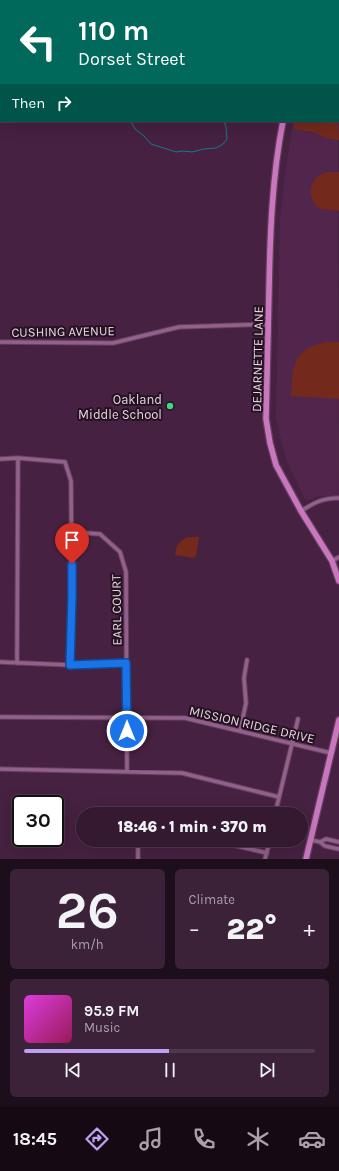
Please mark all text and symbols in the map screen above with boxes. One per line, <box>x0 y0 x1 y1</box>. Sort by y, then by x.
text: 110 m <box>78 14 149 47</box>
icon: left <box>12 16 64 68</box>
text: Dorset Street <box>78 48 185 70</box>
icon: right <box>53 92 75 114</box>
text: Then <box>12 94 45 112</box>
street label: DEJARNETTE LANE <box>249 306 266 412</box>
street label: CUSHING AVENUE <box>11 323 115 340</box>
place label: Oakland Middle School <box>78 392 162 422</box>
marker: Oakland Middle School <box>165 401 175 411</box>
pin <box>55 523 89 564</box>
icon: arrive <box>61 529 83 551</box>
street label: EARL COURT <box>108 574 125 646</box>
street label: MISSION RIDGE DRIVE <box>188 703 316 746</box>
position arrow <box>106 710 148 752</box>
speed limit sign: 30 <box>12 795 64 847</box>
text: 18:46 · 1 min · 370 m <box>117 818 267 836</box>
text: 26 <box>56 880 119 941</box>
text: Climate <box>189 892 235 907</box>
text: 22° <box>226 911 277 947</box>
text: − <box>189 916 200 942</box>
text: + <box>303 916 315 942</box>
text: km/h <box>71 937 104 952</box>
text: 95.9 FM <box>84 1002 139 1020</box>
text: Music <box>84 1020 120 1035</box>
icon: previous <box>62 1059 84 1081</box>
icon: pause <box>159 1059 181 1081</box>
icon: next <box>256 1059 278 1081</box>
icon: directions <box>83 1125 111 1153</box>
icon: music <box>137 1125 165 1153</box>
icon: phone <box>190 1125 218 1153</box>
icon: climate <box>244 1125 272 1153</box>
icon: car <box>298 1125 326 1153</box>
text: 18:45 <box>13 1128 57 1150</box>

